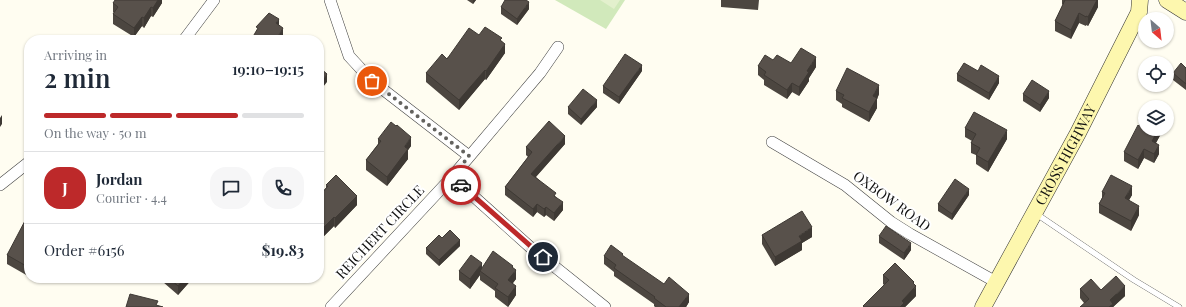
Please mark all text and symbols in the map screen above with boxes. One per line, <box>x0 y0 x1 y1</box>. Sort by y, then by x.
north arrow <box>1138 12 1174 48</box>
map controls <box>1138 12 1174 136</box>
text: Arriving in <box>44 46 107 63</box>
button: locate <box>1138 56 1174 92</box>
text: 19:10–19:15 <box>232 59 304 79</box>
text: 2 min <box>44 60 110 95</box>
pin <box>355 64 389 98</box>
icon: bag <box>361 70 383 92</box>
button: layers <box>1138 100 1174 136</box>
street label: CROSS HIGHWAY <box>1030 101 1100 208</box>
text: On the way · 50 m <box>44 124 147 141</box>
courier <box>441 165 481 205</box>
street label: OXBOW ROAD <box>850 166 935 235</box>
button: chat <box>210 167 252 209</box>
button: phone <box>262 167 304 209</box>
text: Jordan <box>96 169 142 189</box>
icon: car <box>450 174 472 196</box>
text: J <box>62 178 68 198</box>
street label: REICHERT CIRCLE <box>331 181 428 283</box>
text: Courier · 4.4 <box>96 189 167 206</box>
text: Order #6156 <box>44 240 125 260</box>
text: $19.83 <box>262 240 304 260</box>
pin <box>526 240 560 274</box>
icon: home <box>532 246 554 268</box>

